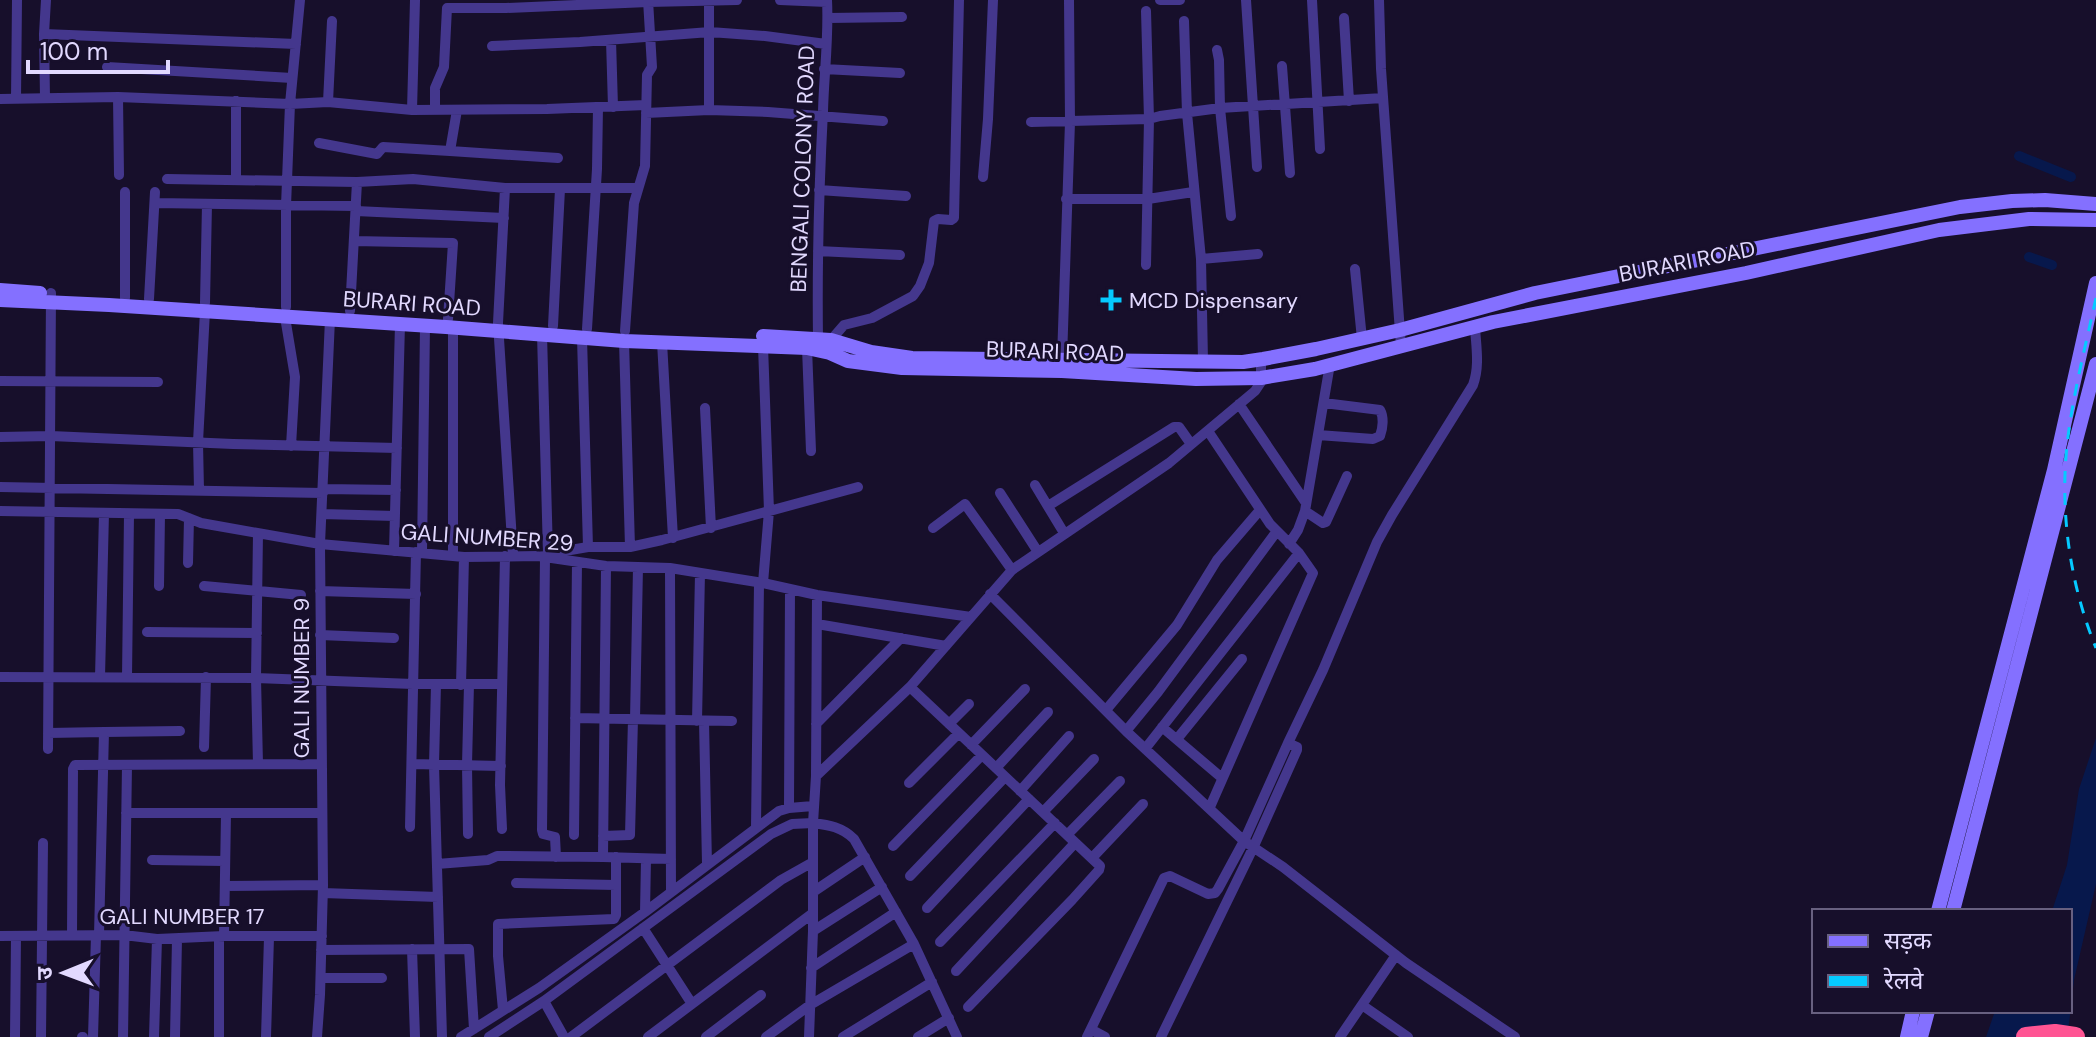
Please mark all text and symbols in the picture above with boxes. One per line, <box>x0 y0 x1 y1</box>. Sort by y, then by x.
scale bar <box>28 24 168 74</box>
text: 100 m <box>40 36 108 67</box>
street label: BENGALI COLONY ROAD <box>784 45 821 293</box>
street label: BURARI ROAD <box>1617 234 1758 289</box>
street label: BURARI ROAD <box>342 284 482 323</box>
place label: MCD Dispensary <box>1129 286 1298 315</box>
marker: MCD Dispensary <box>1100 289 1122 311</box>
street label: BURARI ROAD <box>985 335 1125 368</box>
street label: GALI NUMBER 29 <box>400 517 574 558</box>
street label: GALI NUMBER 9 <box>287 598 316 758</box>
street label: GALI NUMBER 17 <box>99 902 265 931</box>
legend <box>1812 909 2072 1013</box>
text: सड़क <box>1884 925 1932 956</box>
north arrow <box>24 933 104 1013</box>
text: रेलवे <box>1883 965 1924 996</box>
text: उ <box>30 966 59 980</box>

